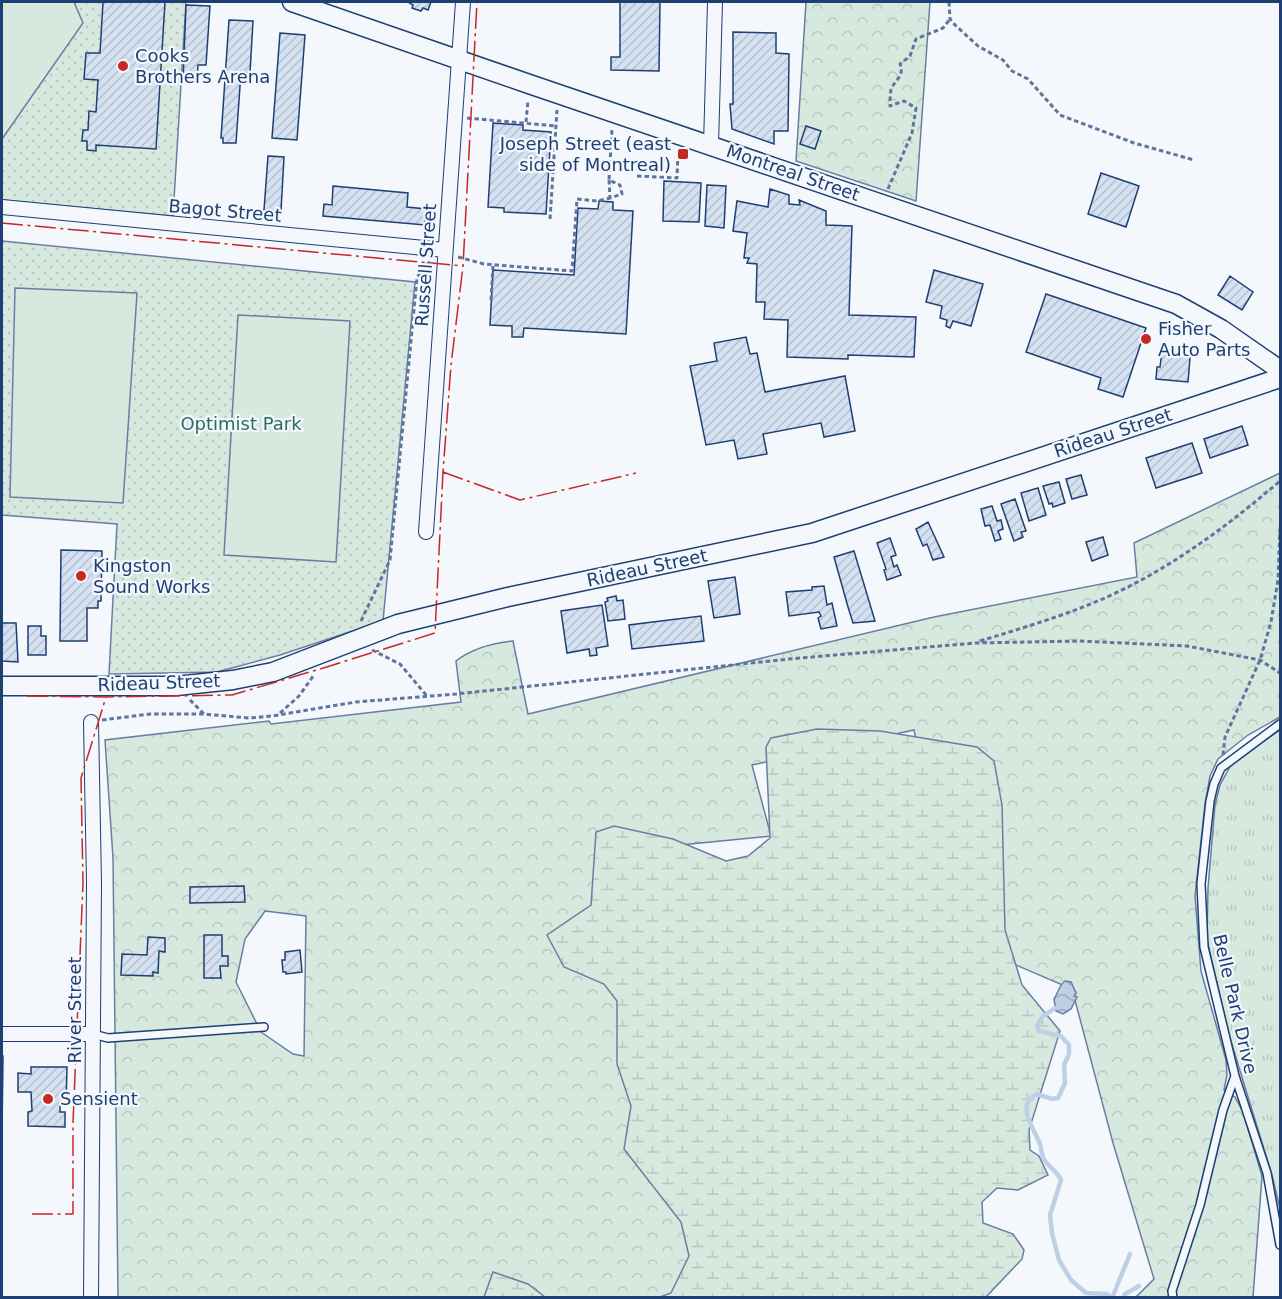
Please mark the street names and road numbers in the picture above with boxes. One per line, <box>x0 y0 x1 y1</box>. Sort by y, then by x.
street label: Montreal Street <box>724 140 863 205</box>
street label: Bagot Street <box>168 195 282 226</box>
street label: Russell Street <box>411 203 440 327</box>
street label: Rideau Street <box>1051 404 1175 461</box>
street label: Rideau Street <box>585 544 709 591</box>
street label: Rideau Street <box>97 670 221 695</box>
street label: Belle Park Drive <box>1209 932 1262 1076</box>
street label: River Street <box>64 956 85 1064</box>

